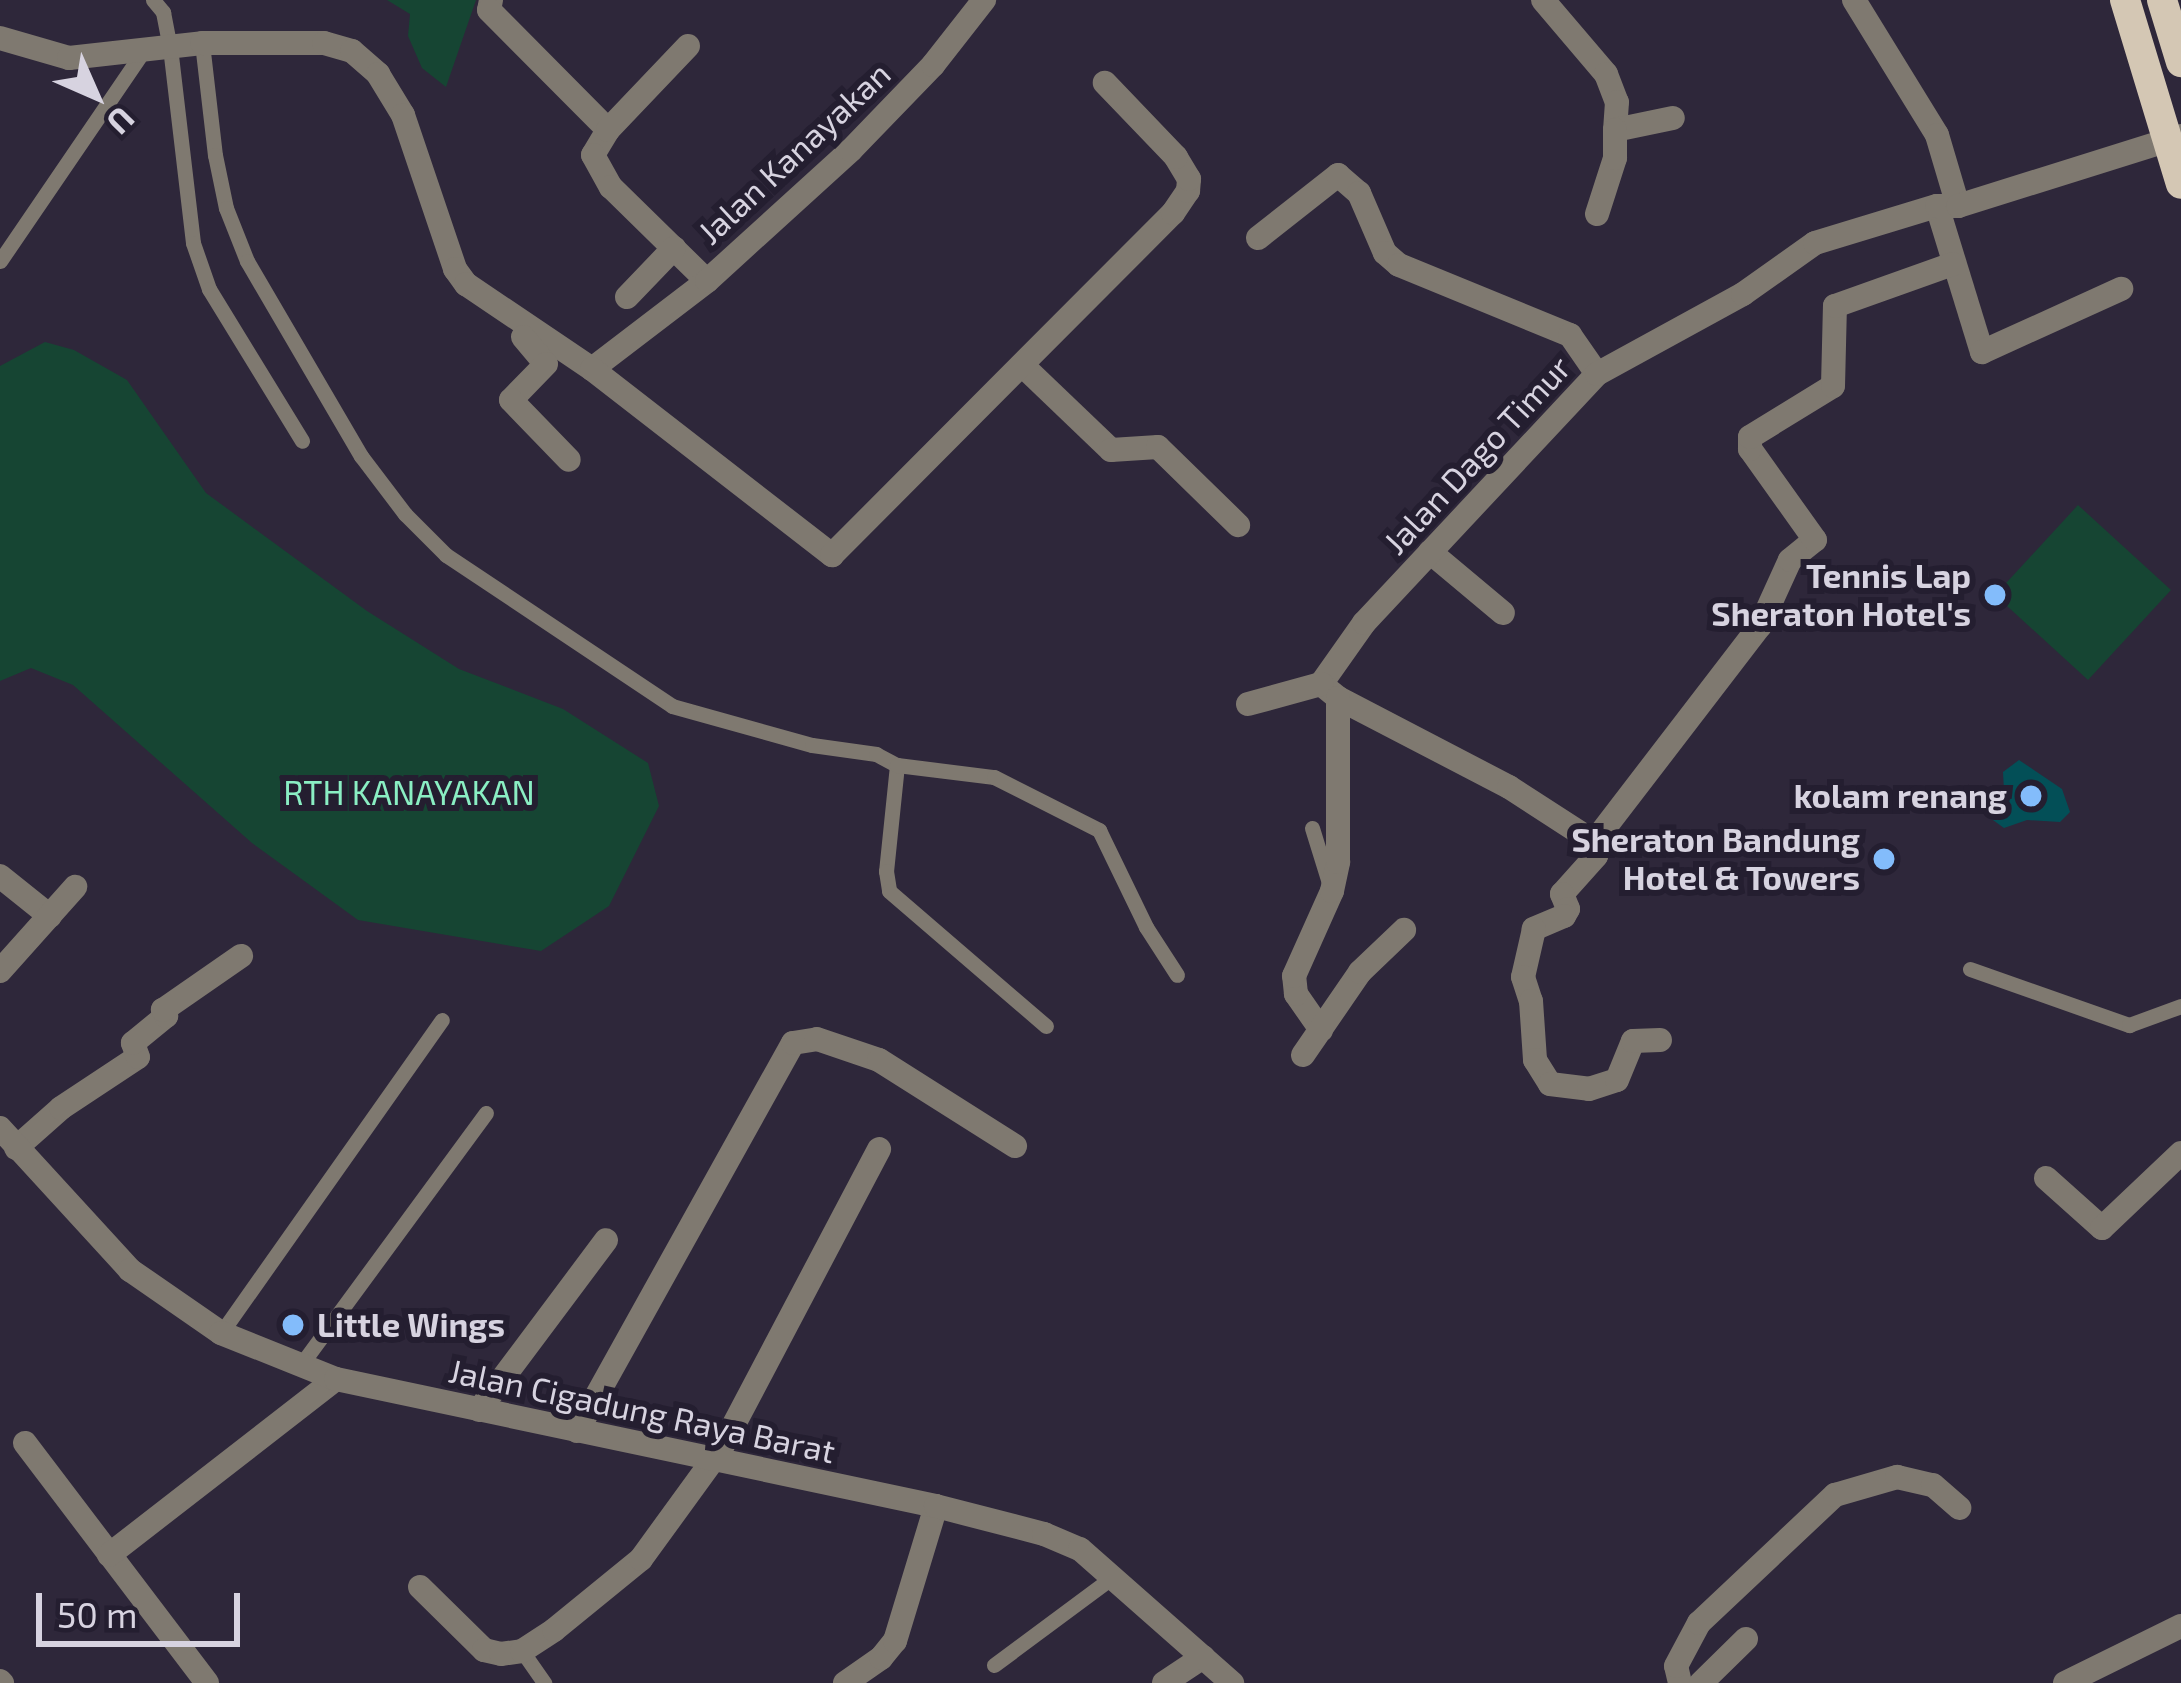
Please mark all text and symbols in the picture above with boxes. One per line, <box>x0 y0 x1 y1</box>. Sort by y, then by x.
north arrow <box>36 36 156 156</box>
street label: Jalan Kanayakan <box>690 54 898 252</box>
text: U <box>99 99 144 144</box>
street label: Jalan Dago Timur <box>1375 348 1579 562</box>
place label: Tennis Lap Sheraton Hotel's <box>1711 556 1971 634</box>
marker: Tennis Lap Sheraton Hotel's <box>1982 582 2008 608</box>
park label: RTH KANAYAKAN <box>283 773 535 813</box>
place label: kolam renang <box>1794 776 2007 816</box>
marker: kolam renang <box>2018 783 2044 809</box>
place label: Sheraton Bandung Hotel & Towers <box>1571 820 1860 898</box>
marker: Sheraton Bandung Hotel & Towers <box>1871 846 1897 872</box>
place label: Little Wings <box>317 1305 505 1345</box>
marker: Little Wings <box>280 1312 306 1338</box>
street label: Jalan Cigadung Raya Barat <box>445 1351 839 1471</box>
scale bar <box>42 1569 246 1643</box>
text: 50 m <box>57 1592 138 1635</box>

